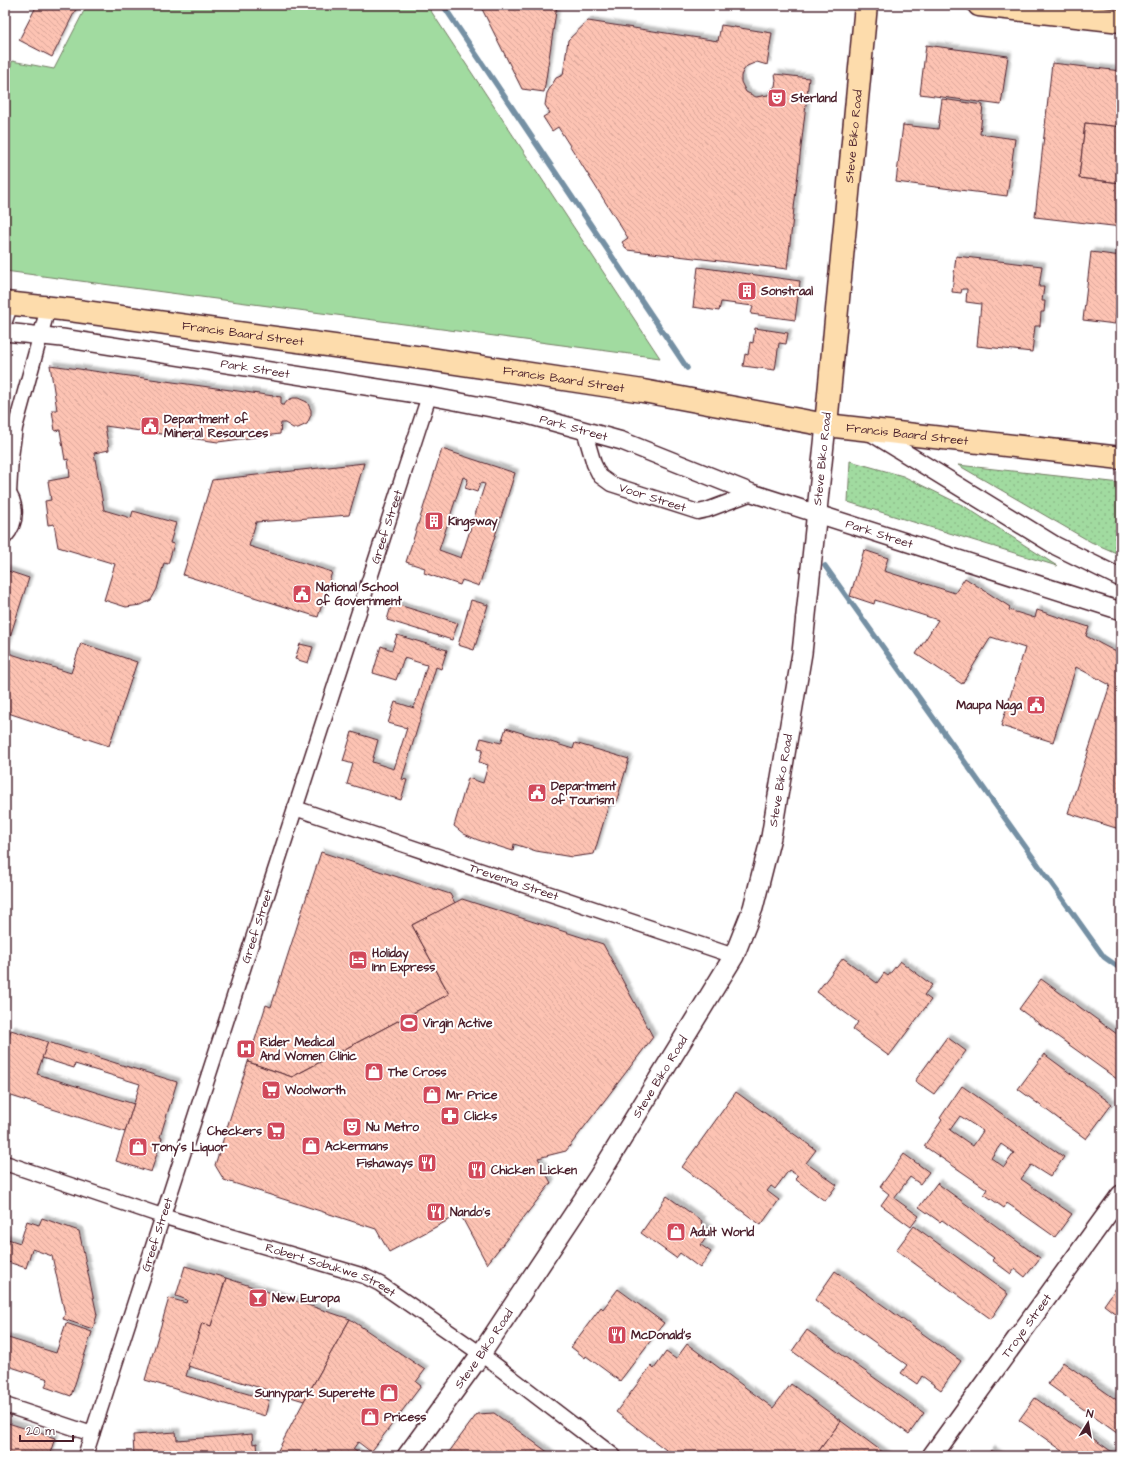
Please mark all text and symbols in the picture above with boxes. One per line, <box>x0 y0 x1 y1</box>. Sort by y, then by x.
theatre icon: Sterland <box>766 87 788 109</box>
street label: Steve Biko Road <box>841 89 867 184</box>
place label: Sterland <box>790 90 838 107</box>
building icon: Sonstraal <box>736 280 758 302</box>
place label: Sonstraal <box>760 283 813 300</box>
street label: Francis Baard Street <box>181 317 305 351</box>
street label: Park Street <box>219 355 291 383</box>
street label: Francis Baard Street <box>502 362 626 397</box>
place label: Department of Mineral Resources <box>164 411 268 442</box>
street label: Park Street <box>538 411 609 446</box>
street label: Steve Biko Road <box>809 412 836 506</box>
public building icon: Department of Mineral Resources <box>139 415 161 437</box>
street label: Francis Baard Street <box>845 419 969 450</box>
street label: Voor Street <box>617 479 688 517</box>
street label: Greef Street <box>367 488 407 566</box>
building icon: Kingsway <box>423 510 445 532</box>
place label: Kingsway <box>448 513 498 532</box>
street label: Park Street <box>844 516 915 553</box>
place label: National School of Government <box>316 579 402 610</box>
public building icon: National School of Government <box>291 583 313 605</box>
public building icon: Maupa Naga <box>1025 694 1047 716</box>
place label: Maupa Naga <box>956 697 1023 716</box>
street label: Steve Biko Road <box>765 733 797 828</box>
place label: Department of Tourism <box>551 778 616 809</box>
public building icon: Department of Tourism <box>526 782 548 804</box>
street label: Trevenna Street <box>467 859 561 905</box>
street label: Greef Street <box>237 887 277 966</box>
place label: Holiday Inn Express <box>372 945 435 977</box>
hotel icon: Holiday Inn Express <box>347 949 369 971</box>
sports icon: Virgin Active <box>398 1012 420 1034</box>
place label: Virgin Active <box>422 1015 493 1034</box>
street label: Steve Biko Road <box>629 1033 692 1121</box>
place label: Rider Medical And Women Clinic <box>260 1034 357 1065</box>
hospital icon: Rider Medical And Women Clinic <box>235 1038 257 1060</box>
shop icon: The Cross <box>363 1061 385 1083</box>
place label: The Cross <box>387 1064 447 1081</box>
supermarket icon: Woolworth <box>260 1079 282 1101</box>
place label: Woolworth <box>284 1082 347 1099</box>
shop icon: Mr Price <box>421 1084 443 1106</box>
place label: Mr Price <box>446 1087 498 1104</box>
pharmacy icon: Clicks <box>439 1105 461 1127</box>
place label: Clicks <box>464 1108 497 1125</box>
theatre icon: Nu Metro <box>341 1116 363 1138</box>
place label: Nu Metro <box>366 1119 419 1136</box>
supermarket icon: Checkers <box>265 1120 287 1142</box>
place label: Checkers <box>207 1123 262 1140</box>
shop icon: Ackermans <box>300 1135 322 1157</box>
shop icon: Tony's Liquor <box>127 1136 149 1158</box>
place label: Ackermans <box>325 1138 388 1155</box>
place label: Tony's Liquor <box>151 1139 228 1157</box>
restaurant icon: Fishaways <box>416 1152 438 1174</box>
place label: Fishaways <box>356 1155 413 1173</box>
restaurant icon: Chicken Licken <box>466 1159 488 1181</box>
place label: Chicken Licken <box>491 1162 577 1179</box>
street label: Greef Street <box>137 1195 177 1274</box>
restaurant icon: Nando's <box>425 1201 447 1223</box>
place label: Nando's <box>450 1204 491 1221</box>
shop icon: Adult World <box>665 1221 687 1243</box>
place label: Adult World <box>690 1224 755 1241</box>
street label: Robert Sobukwe Street <box>263 1239 399 1301</box>
bar icon: New Europa <box>247 1287 269 1309</box>
place label: New Europa <box>272 1290 341 1308</box>
street label: Troye Street <box>998 1290 1056 1362</box>
street label: Steve Biko Road <box>451 1306 518 1392</box>
restaurant icon: McDonald's <box>606 1324 628 1346</box>
place label: McDonald's <box>631 1327 691 1344</box>
shop icon: Sunnypark Superette <box>378 1382 400 1404</box>
place label: Sunnypark Superette <box>254 1385 376 1403</box>
north arrow <box>1068 1403 1108 1443</box>
shop icon: Pricess <box>359 1406 381 1428</box>
text: N <box>1085 1406 1095 1422</box>
place label: Pricess <box>384 1409 426 1426</box>
scale bar <box>20 1417 73 1443</box>
text: 20 m <box>26 1423 55 1440</box>

